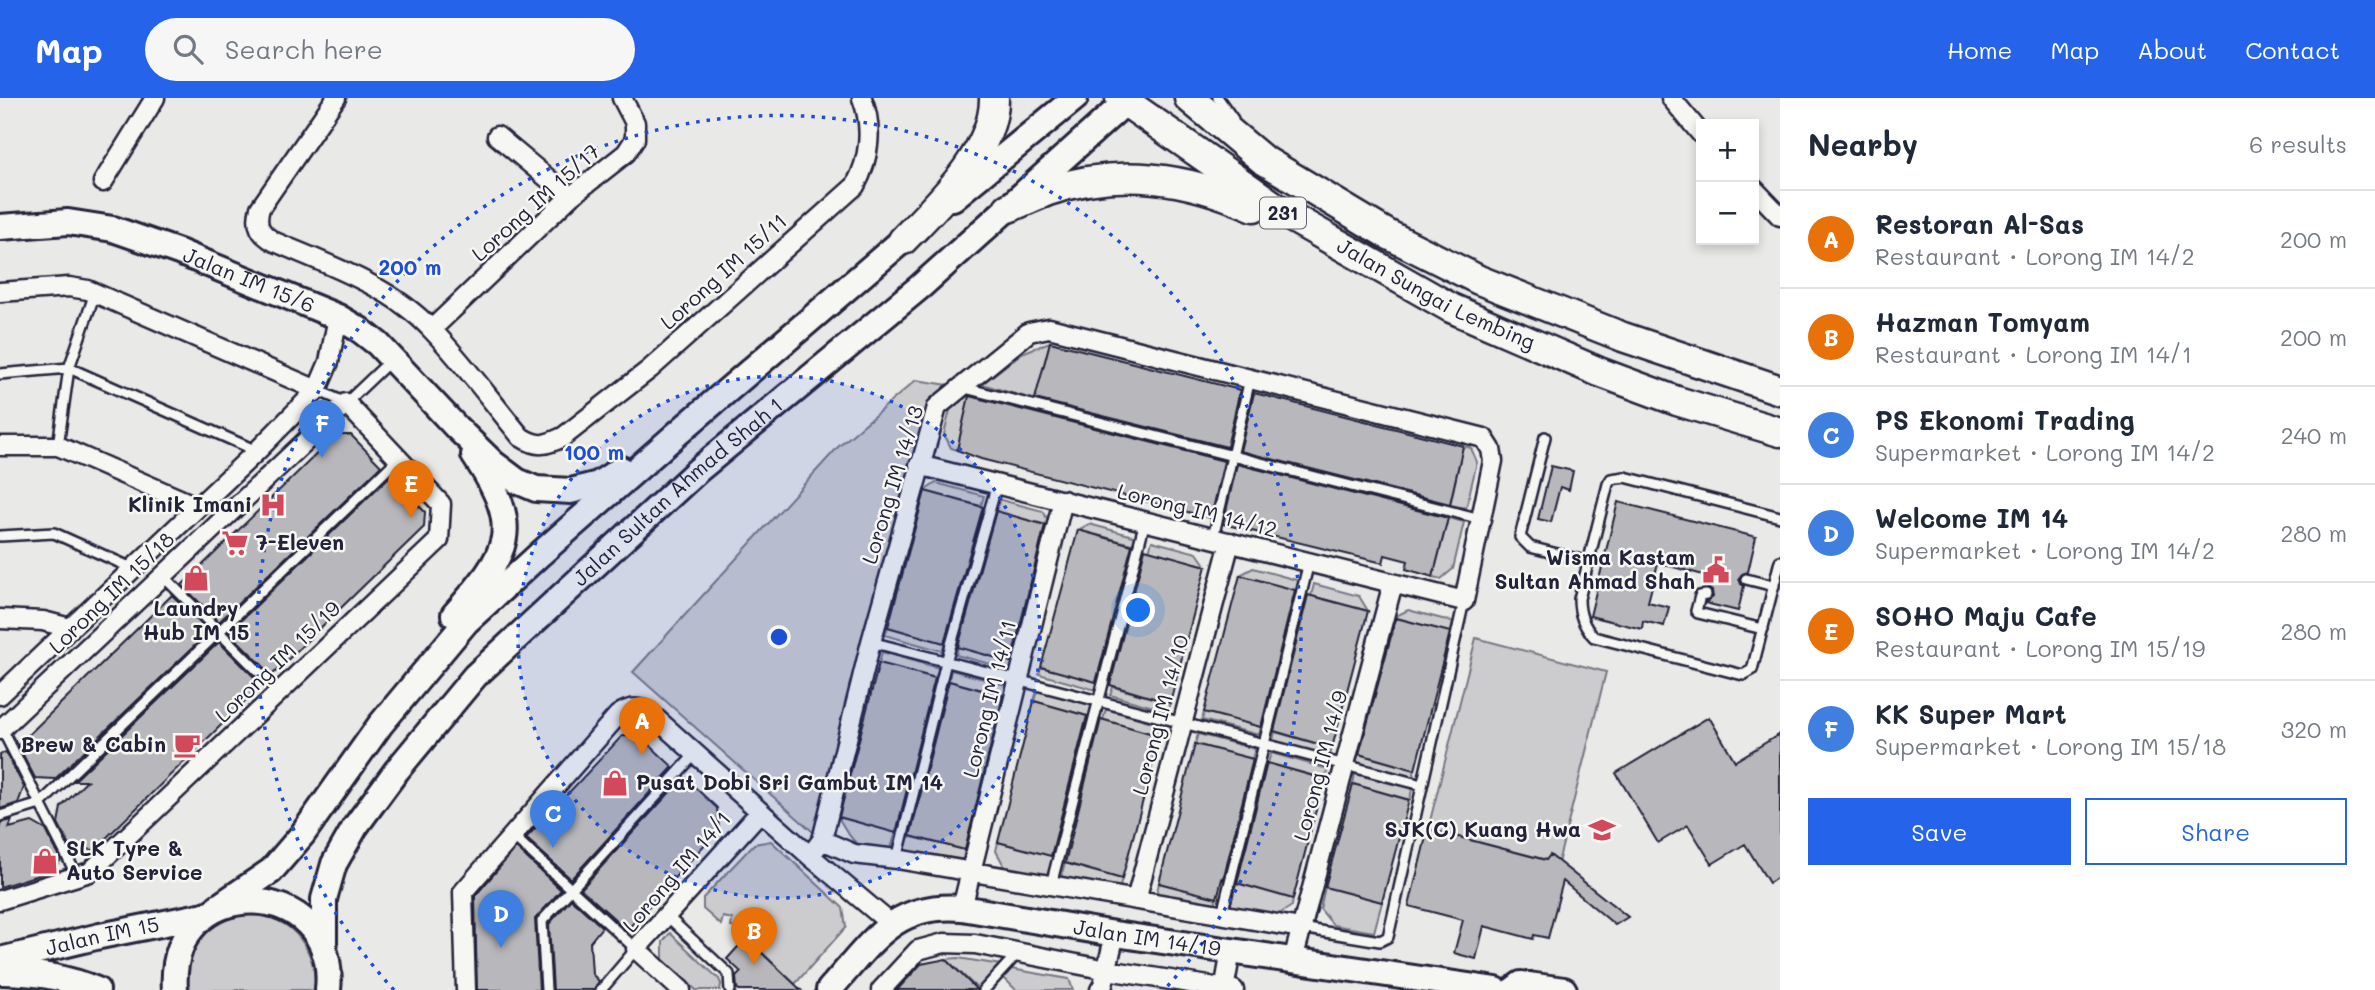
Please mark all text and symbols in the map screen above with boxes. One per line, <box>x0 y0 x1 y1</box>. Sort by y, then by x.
search box <box>145 18 635 81</box>
text: Map <box>35 28 103 71</box>
icon: search <box>169 30 207 68</box>
text: Search here <box>225 32 383 66</box>
text: Home <box>1947 34 2012 65</box>
text: Map <box>2050 34 2099 65</box>
text: About <box>2137 34 2207 65</box>
text: Contact <box>2245 34 2340 65</box>
map controls <box>1696 119 1759 245</box>
button: + <box>1696 119 1759 182</box>
text: Nearby <box>1808 124 1918 164</box>
text: 6 results <box>2249 129 2347 159</box>
street label: Lorong IM 15/17 <box>465 137 605 267</box>
button: − <box>1696 182 1759 245</box>
road number: 231 <box>1260 197 1306 228</box>
street label: Lorong IM 15/11 <box>654 207 792 335</box>
text: Restoran Al-Sas <box>1875 207 2084 241</box>
text: A <box>1823 224 1839 254</box>
text: 200 m <box>2280 224 2347 254</box>
street label: Jalan Sungai Lembing <box>1333 231 1540 355</box>
street label: Jalan IM 15/6 <box>180 240 319 318</box>
text: Restaurant · Lorong IM 14/2 <box>1875 241 2194 271</box>
text: 200 m <box>379 253 441 280</box>
text: Hazman Tomyam <box>1875 305 2090 339</box>
text: B <box>1823 322 1839 352</box>
text: 200 m <box>2280 322 2347 352</box>
text: Restaurant · Lorong IM 14/1 <box>1875 339 2192 369</box>
street label: Jalan Sultan Ahmad Shah 1 <box>566 391 788 591</box>
pin: F <box>299 400 345 458</box>
street label: Lorong IM 14/13 <box>855 402 928 567</box>
text: PS Ekonomi Trading <box>1875 403 2135 437</box>
text: C <box>1822 420 1840 450</box>
text: 240 m <box>2281 420 2347 450</box>
text: Supermarket · Lorong IM 14/2 <box>1875 437 2215 467</box>
text: 100 m <box>564 438 624 465</box>
pin: E <box>388 460 434 518</box>
street label: Lorong IM 14/12 <box>1115 477 1280 542</box>
place label: Klinik Imani <box>128 490 252 517</box>
hospital icon: Klinik Imani <box>258 490 288 520</box>
text: Welcome IM 14 <box>1875 501 2068 535</box>
text: D <box>1823 518 1839 548</box>
text: 280 m <box>2280 518 2347 548</box>
street label: Lorong IM 15/18 <box>42 525 179 659</box>
supermarket icon: 7-Eleven <box>220 528 250 558</box>
place label: 7-Eleven <box>256 528 344 555</box>
text: Supermarket · Lorong IM 14/2 <box>1875 535 2215 565</box>
place label: Wisma Kastam Sultan Ahmad Shah <box>1495 543 1695 594</box>
public building icon: Wisma Kastam Sultan Ahmad Shah <box>1701 555 1731 585</box>
shop icon: Laundry Hub IM 15 <box>181 563 211 593</box>
your location <box>1121 593 1155 627</box>
place label: Laundry Hub IM 15 <box>143 594 249 645</box>
street label: Lorong IM 15/19 <box>209 594 345 728</box>
text: SOHO Maju Cafe <box>1875 599 2097 633</box>
text: E <box>1824 616 1838 646</box>
text: 280 m <box>2280 616 2347 646</box>
street label: Lorong IM 14/11 <box>956 617 1021 780</box>
centre of rings <box>767 625 791 649</box>
street label: Lorong IM 14/10 <box>1125 632 1194 798</box>
text: Restaurant · Lorong IM 15/19 <box>1875 633 2205 663</box>
street label: Lorong IM 14/9 <box>1286 687 1353 844</box>
pin: A <box>619 697 665 755</box>
text: KK Super Mart <box>1875 697 2067 731</box>
text: F <box>1824 714 1838 744</box>
text: 320 m <box>2281 714 2347 744</box>
place label: Brew & Cabin <box>20 730 166 757</box>
cafe icon: Brew & Cabin <box>172 730 202 760</box>
text: Supermarket · Lorong IM 15/18 <box>1875 731 2226 761</box>
shop icon: Pusat Dobi Sri Gambut IM 14 <box>600 768 630 798</box>
place label: Pusat Dobi Sri Gambut IM 14 <box>636 768 943 795</box>
pin: C <box>530 790 576 848</box>
button: Save <box>1808 798 2071 865</box>
button: Share <box>2085 798 2347 865</box>
street label: Lorong IM 14/1 <box>616 805 736 937</box>
place label: SJK(C) Kuang Hwa <box>1384 815 1581 842</box>
school or university icon: SJK(C) Kuang Hwa <box>1587 815 1617 845</box>
place label: SLK Tyre & Auto Service <box>66 834 202 885</box>
shop icon: SLK Tyre & Auto Service <box>30 846 60 876</box>
pin: D <box>478 890 524 948</box>
pin: B <box>731 907 777 965</box>
street label: Jalan IM 15 <box>42 910 161 961</box>
street label: Jalan IM 14/19 <box>1072 912 1223 961</box>

